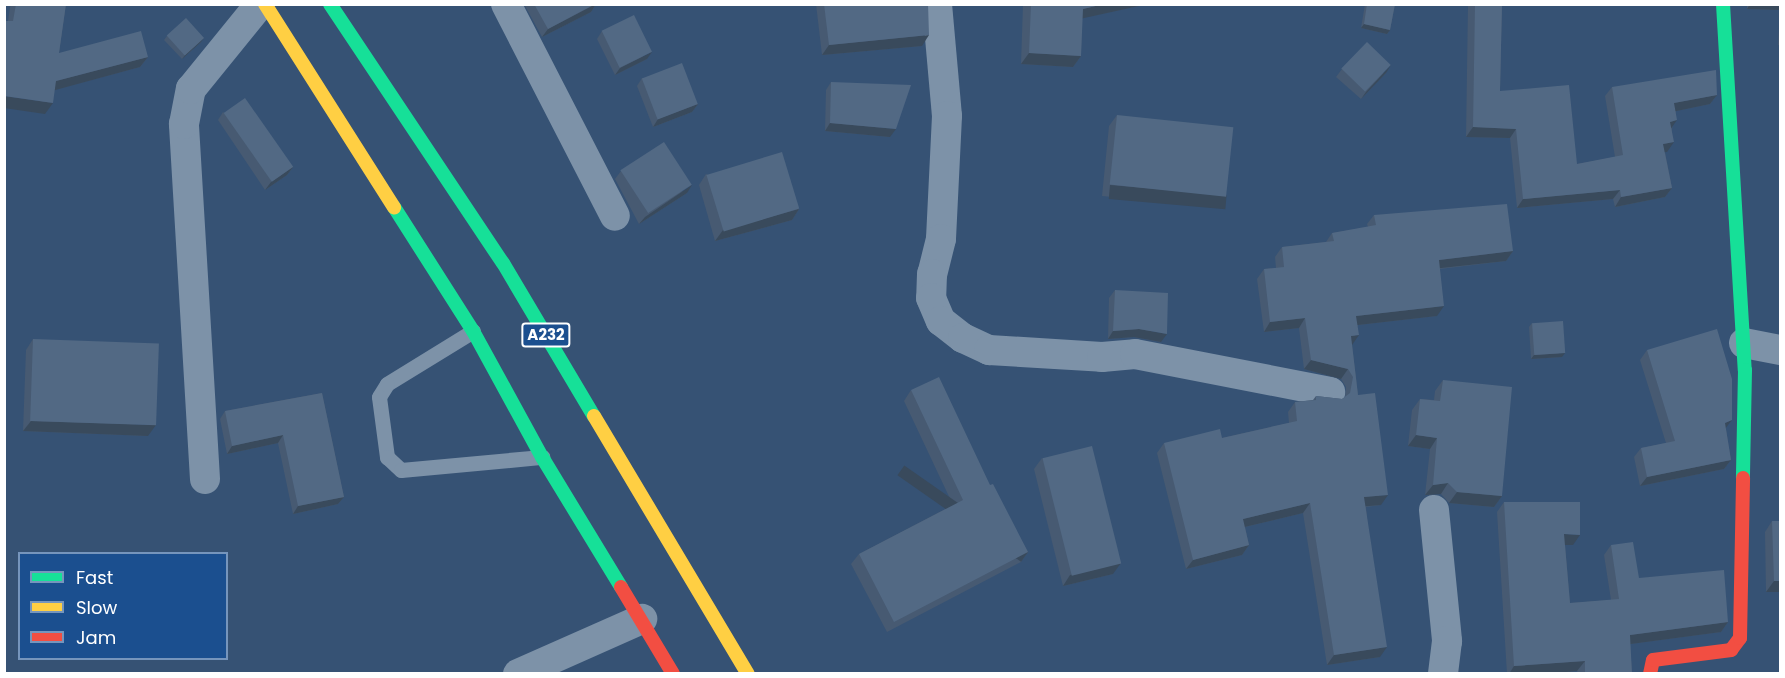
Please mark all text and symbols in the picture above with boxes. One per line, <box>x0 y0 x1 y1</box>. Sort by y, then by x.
road number: A232 <box>520 323 572 347</box>
legend <box>18 552 228 660</box>
text: Fast <box>76 565 113 590</box>
text: Slow <box>76 595 117 620</box>
text: Jam <box>76 625 116 650</box>

